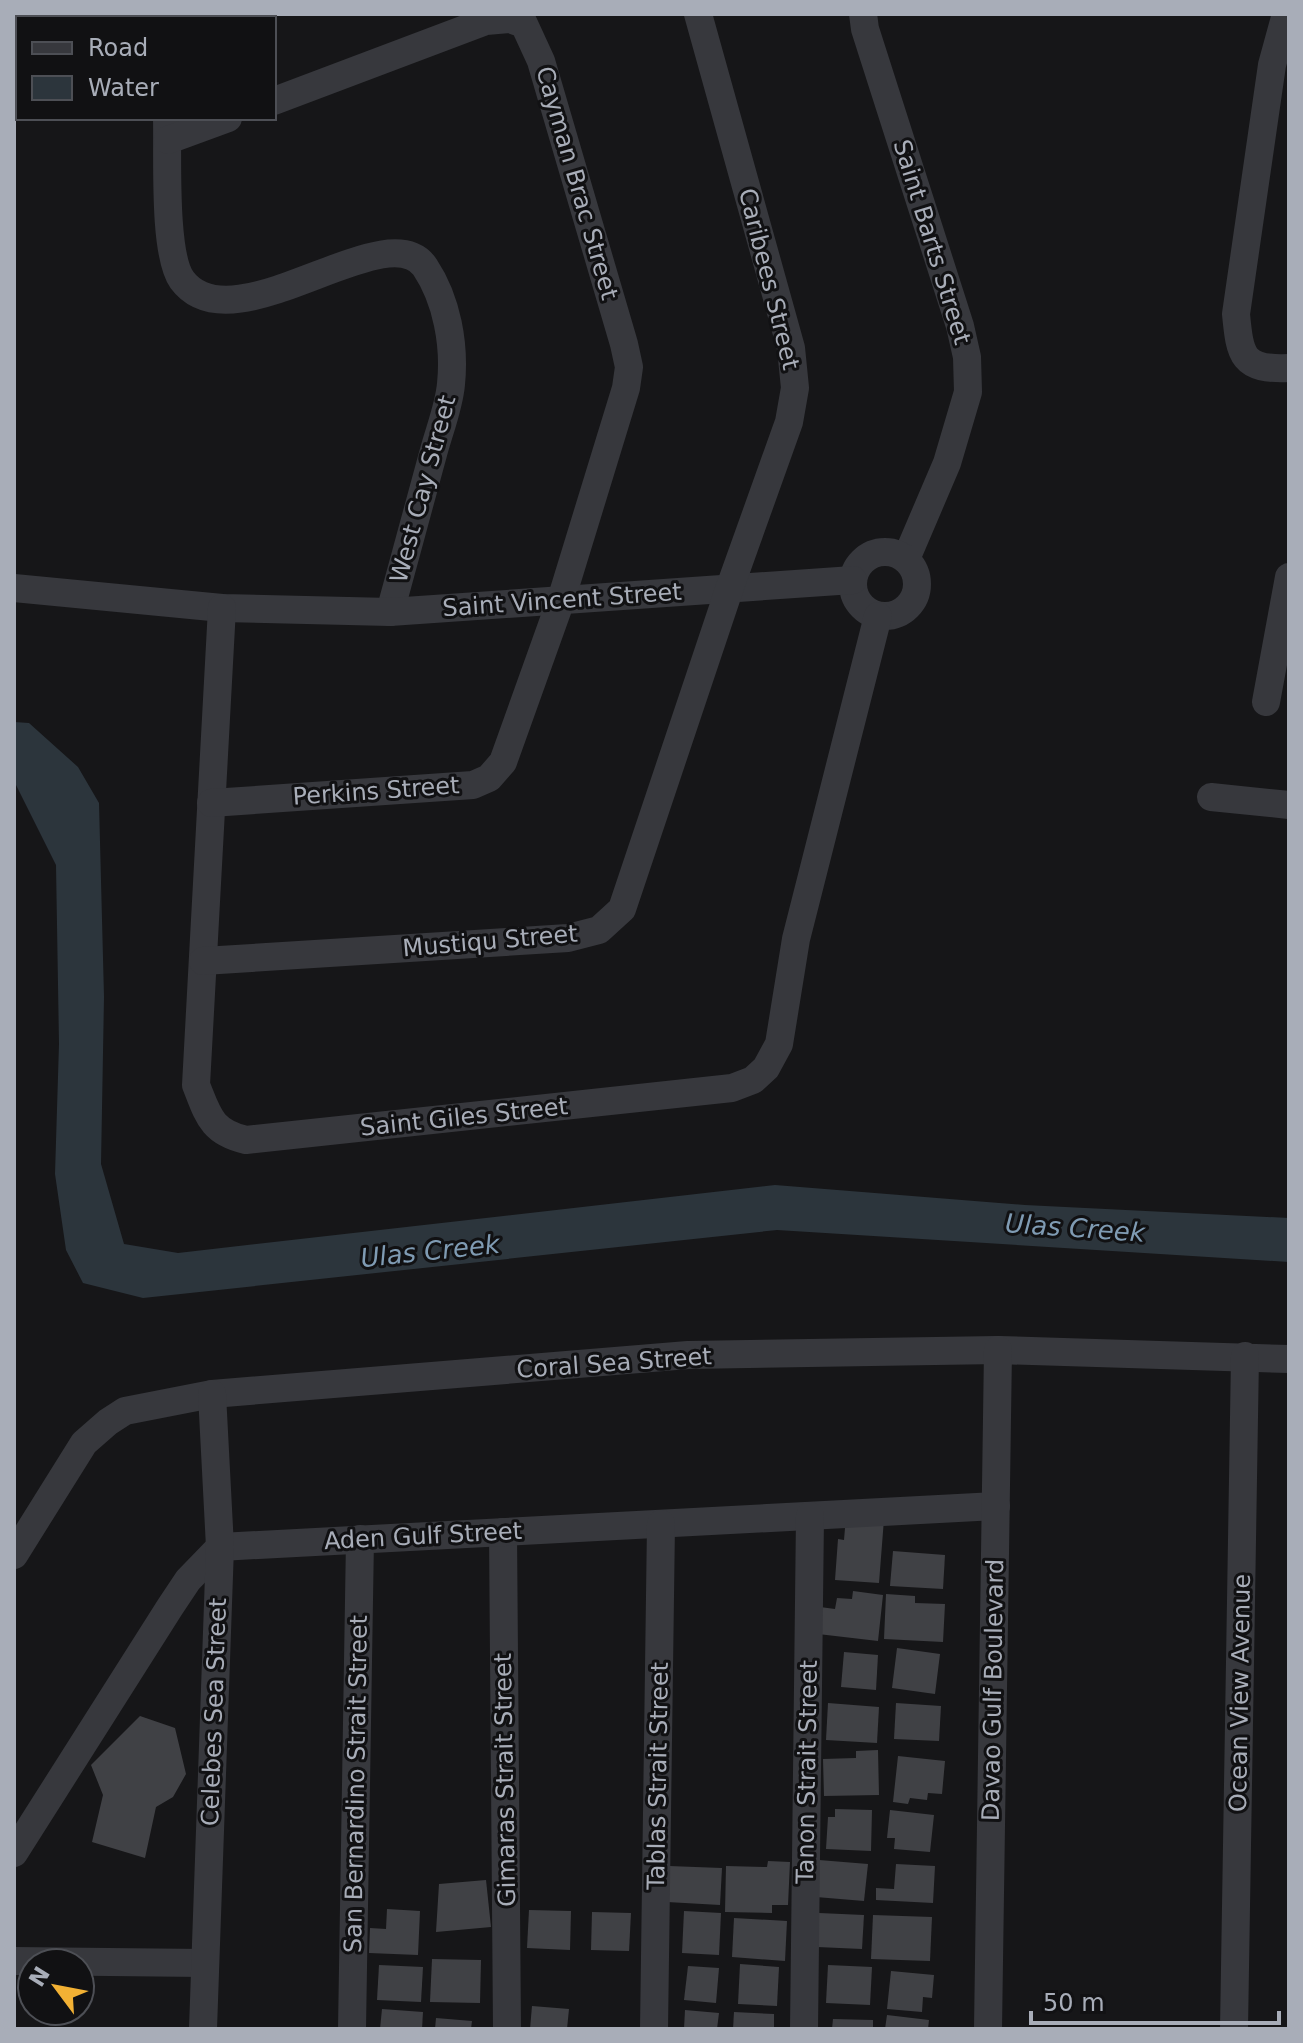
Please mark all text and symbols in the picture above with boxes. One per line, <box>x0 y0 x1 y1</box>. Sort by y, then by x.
legend <box>16 16 276 120</box>
text: Road <box>88 34 148 62</box>
street label: Cayman Brac Street <box>530 63 624 303</box>
text: Water <box>88 74 159 102</box>
street label: Saint Barts Street <box>888 136 976 348</box>
street label: Caribees Street <box>733 185 805 373</box>
street label: West Cay Street <box>385 392 461 586</box>
street label: Saint Vincent Street <box>441 578 683 622</box>
street label: Perkins Street <box>292 771 460 811</box>
street label: Mustiqu Street <box>401 919 579 963</box>
street label: Saint Giles Street <box>359 1092 569 1142</box>
water label: Ulas Creek <box>1004 1208 1147 1248</box>
water label: Ulas Creek <box>359 1229 502 1273</box>
street label: Coral Sea Street <box>515 1342 713 1384</box>
street label: Aden Gulf Street <box>323 1517 523 1555</box>
street label: Davao Gulf Boulevard <box>977 1559 1009 1821</box>
street label: Ocean View Avenue <box>1224 1574 1256 1812</box>
street label: Celebes Sea Street <box>196 1597 232 1827</box>
street label: San Bernardino Strait Street <box>339 1615 373 1953</box>
street label: Gimaras Strait Street <box>489 1653 521 1907</box>
street label: Tanon Strait Street <box>791 1660 823 1885</box>
street label: Tablas Strait Street <box>642 1662 674 1891</box>
north arrow <box>16 1947 96 2027</box>
text: N <box>24 1962 55 1991</box>
scale bar <box>1031 1975 1279 2025</box>
text: 50 m <box>1043 1989 1105 2017</box>

